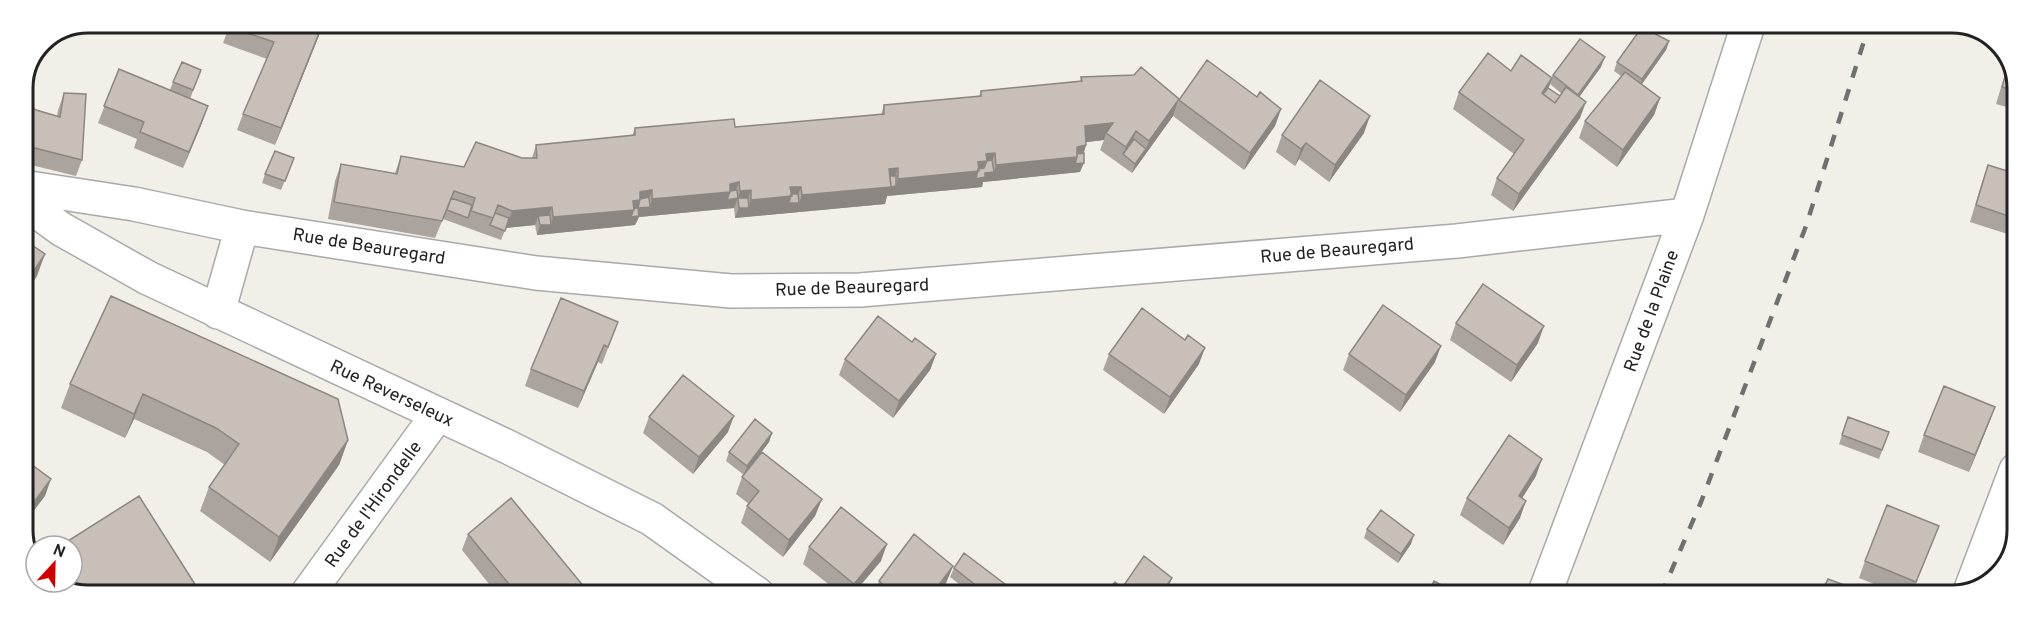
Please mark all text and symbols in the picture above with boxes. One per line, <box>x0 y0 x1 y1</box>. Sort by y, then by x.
street label: Rue de Beauregard <box>291 224 447 271</box>
street label: Rue de Beauregard <box>1259 233 1415 270</box>
street label: Rue de la Plaine <box>1620 247 1685 376</box>
street label: Rue de Beauregard <box>775 274 929 303</box>
street label: Rue Reverseleux <box>326 356 457 433</box>
street label: Rue de l'Hirondelle <box>320 437 428 573</box>
north arrow <box>24 534 84 594</box>
text: N <box>50 541 68 563</box>

